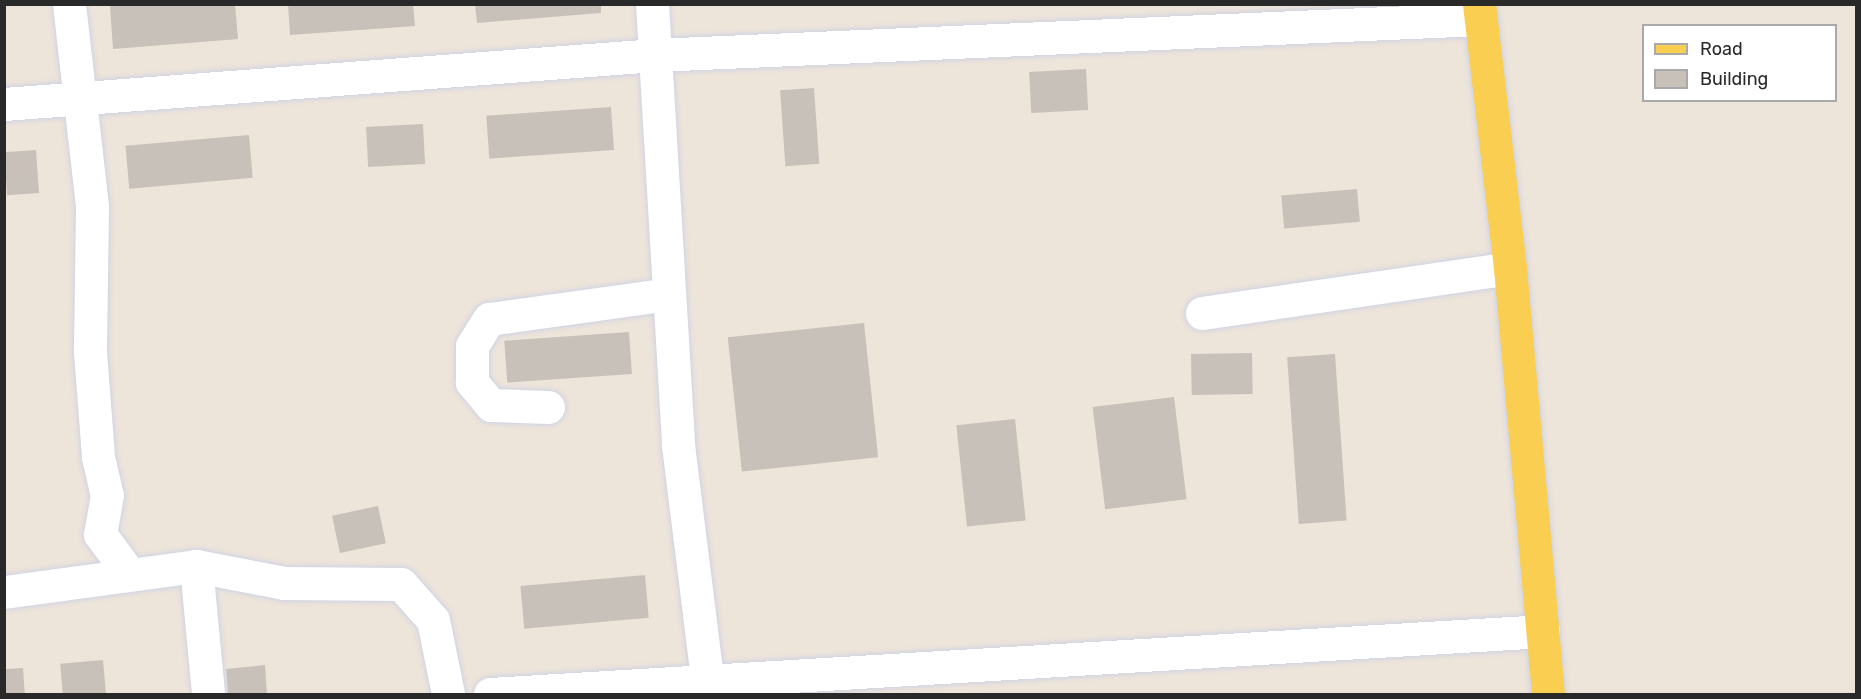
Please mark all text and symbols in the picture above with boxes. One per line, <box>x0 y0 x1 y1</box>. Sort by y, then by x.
legend <box>1642 24 1837 102</box>
text: Road <box>1700 38 1743 60</box>
text: Building <box>1700 68 1768 90</box>

